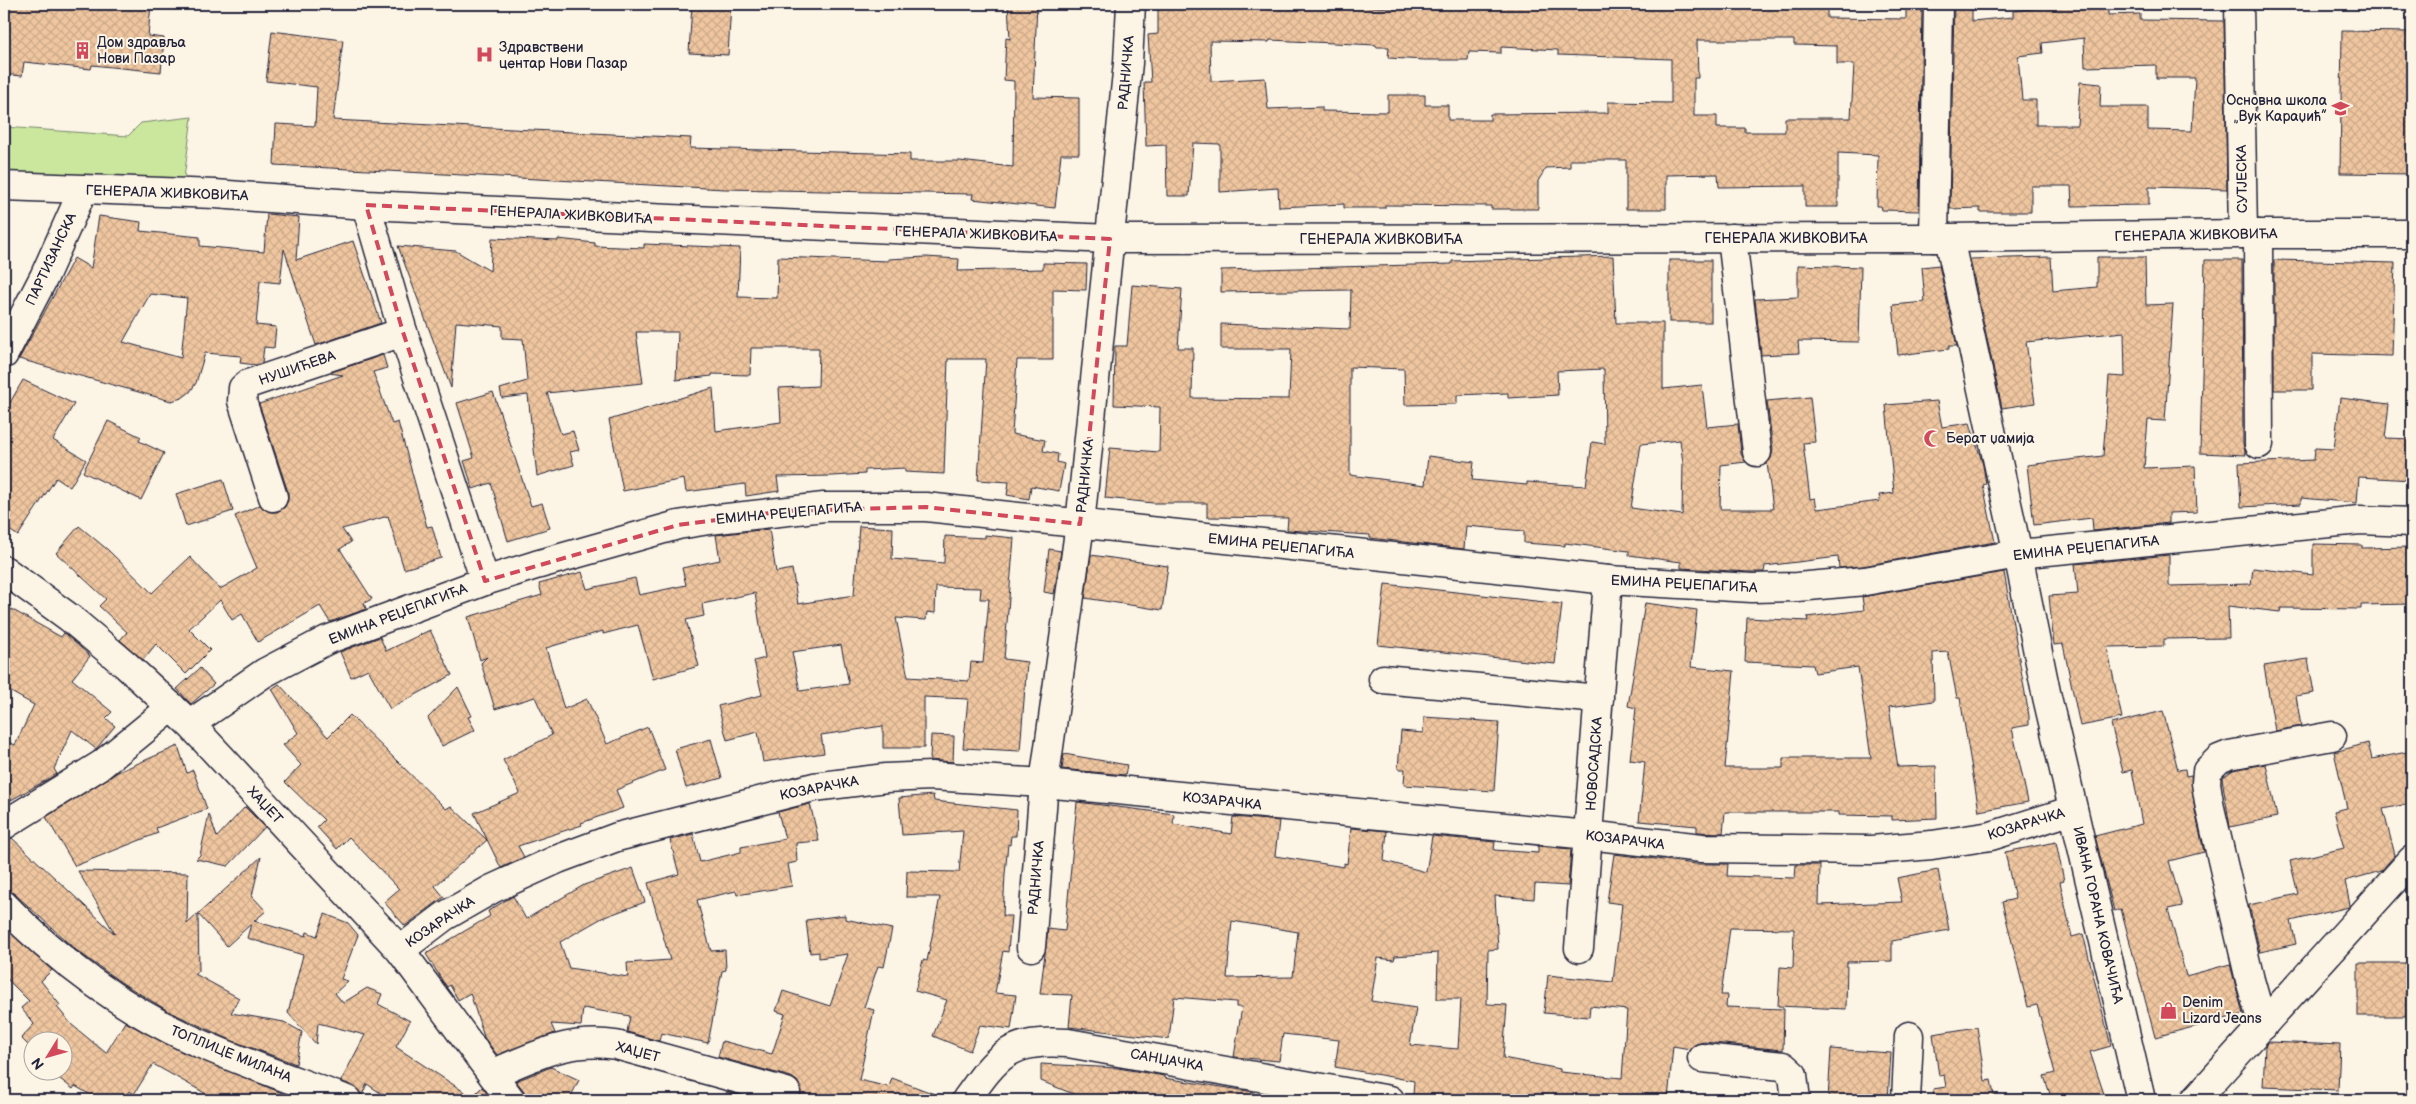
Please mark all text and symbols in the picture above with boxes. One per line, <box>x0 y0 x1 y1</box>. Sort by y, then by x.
place label: Дом здравља Нови Пазар <box>97 34 186 67</box>
street label: РАДНИЧКА <box>1114 34 1138 111</box>
place label: Здравствени центар Нови Пазар <box>499 39 628 72</box>
building icon: Дом здравља Нови Пазар <box>73 40 93 60</box>
hospital icon: Здравствени центар Нови Пазар <box>475 45 495 65</box>
place label: Основна школа „Вук Караџић” <box>2226 92 2328 125</box>
school or university icon: Основна школа „Вук Караџић” <box>2331 98 2351 118</box>
street label: СУТЈЕСКА <box>2233 144 2251 213</box>
street label: ГЕНЕРАЛА ЖИВКОВИЋА <box>85 182 249 204</box>
street label: ГЕНЕРАЛА ЖИВКОВИЋА <box>489 202 653 228</box>
street label: ПАРТИЗАНСКА <box>22 209 80 308</box>
street label: ГЕНЕРАЛА ЖИВКОВИЋА <box>894 223 1058 245</box>
street label: ГЕНЕРАЛА ЖИВКОВИЋА <box>2114 225 2278 245</box>
street label: ГЕНЕРАЛА ЖИВКОВИЋА <box>1704 230 1868 247</box>
street label: ГЕНЕРАЛА ЖИВКОВИЋА <box>1299 231 1463 248</box>
street label: НУШИЋЕВА <box>256 347 338 389</box>
mosque icon: Берат џамија <box>1922 428 1942 448</box>
place label: Берат џамија <box>1946 430 2035 447</box>
street label: РАДНИЧКА <box>1073 437 1097 514</box>
street label: ЕМИНА РЕЏЕПАГИЋА <box>715 498 863 528</box>
street label: ЕМИНА РЕЏЕПАГИЋА <box>1207 530 1355 562</box>
street label: ЕМИНА РЕЏЕПАГИЋА <box>2012 532 2160 564</box>
street label: ЕМИНА РЕЏЕПАГИЋА <box>1610 572 1758 596</box>
street label: ЕМИНА РЕЏЕПАГИЋА <box>326 580 470 648</box>
street label: НОВОСАДСКА <box>1582 716 1606 812</box>
street label: КОЗАРАЧКА <box>778 772 860 804</box>
street label: ХАЏЕТ <box>244 783 287 828</box>
street label: КОЗАРАЧКА <box>1181 788 1263 814</box>
street label: КОЗАРАЧКА <box>1985 804 2067 844</box>
street label: ИВАНА ГОРАНА КОВАЧИЋА <box>2069 824 2127 1006</box>
street label: КОЗАРАЧКА <box>1584 827 1666 853</box>
street label: РАДНИЧКА <box>1024 839 1048 916</box>
street label: КОЗАРАЧКА <box>402 892 478 951</box>
place label: Denim Lizard Jeans <box>2182 994 2262 1027</box>
shop icon: Denim Lizard Jeans <box>2158 1000 2178 1020</box>
street label: ТОПЛИЦЕ МИЛАНА <box>168 1022 295 1086</box>
north arrow <box>22 1032 72 1082</box>
street label: ХАЏЕТ <box>614 1038 663 1066</box>
street label: САНЏАЧКА <box>1129 1045 1205 1075</box>
text: N <box>28 1054 48 1073</box>

